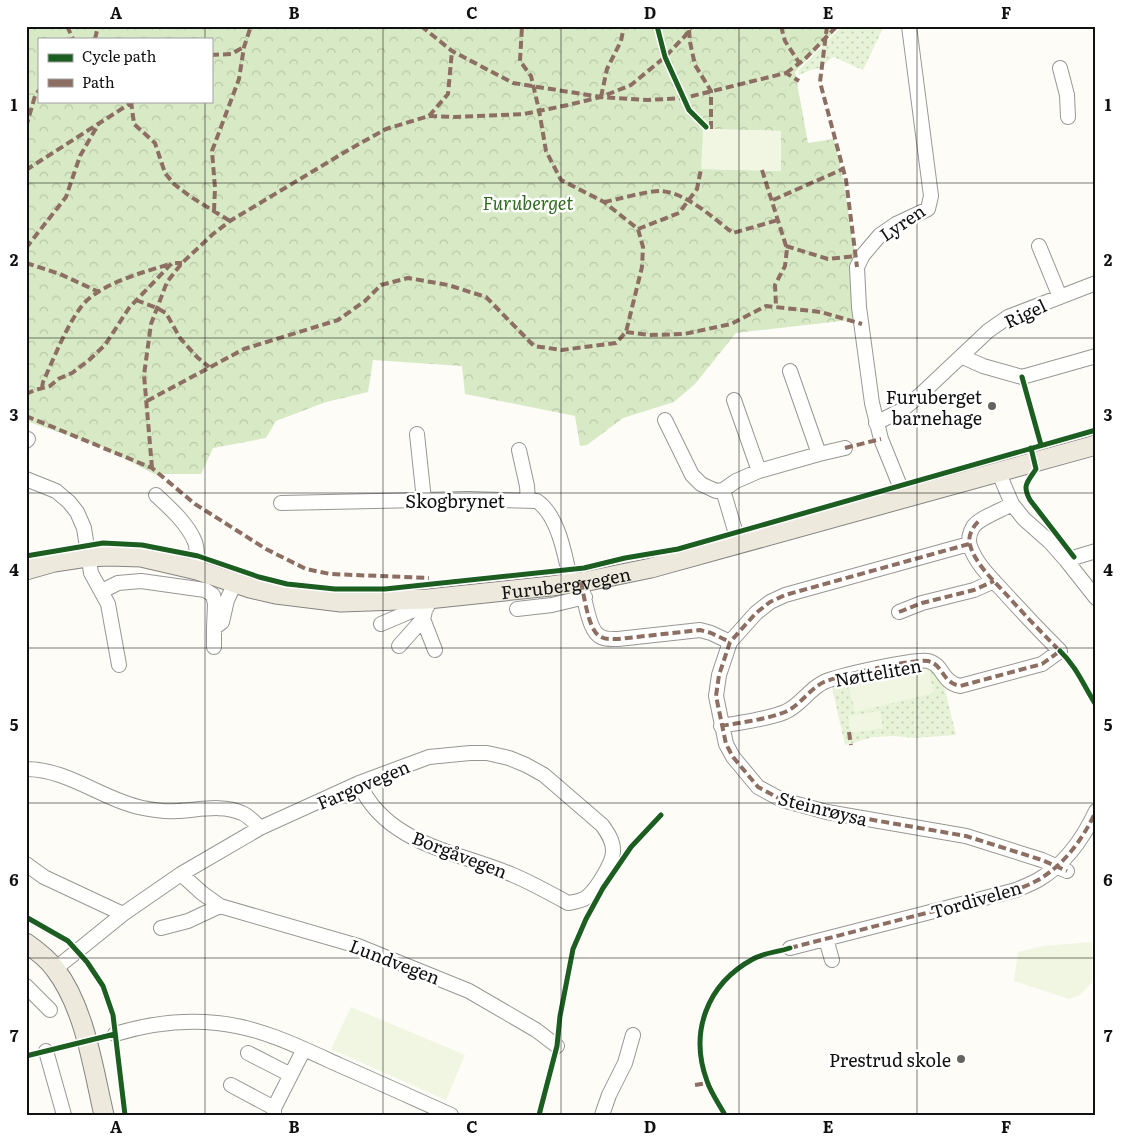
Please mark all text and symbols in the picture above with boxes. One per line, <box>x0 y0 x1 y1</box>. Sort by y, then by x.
text: A <box>110 0 122 24</box>
text: B <box>288 0 300 24</box>
text: C <box>466 0 478 24</box>
text: D <box>644 0 656 24</box>
text: E <box>823 0 834 24</box>
text: F <box>1001 0 1011 24</box>
legend <box>38 38 212 102</box>
text: Cycle path <box>82 44 157 67</box>
text: Path <box>82 70 115 93</box>
text: 1 <box>11 92 18 116</box>
text: 1 <box>1105 92 1112 116</box>
park label: Furuberget <box>483 189 573 216</box>
street label: Lyren <box>874 197 930 247</box>
text: 2 <box>10 247 19 271</box>
text: 2 <box>1104 247 1113 271</box>
street label: Rigel <box>999 292 1051 334</box>
place label: Furuberget barnehage <box>886 383 983 431</box>
marker: Furuberget barnehage <box>986 400 998 412</box>
text: 3 <box>10 402 19 426</box>
text: 3 <box>1104 402 1113 426</box>
street label: Skogbrynet <box>405 487 506 514</box>
text: 4 <box>9 557 19 581</box>
text: 4 <box>1103 557 1113 581</box>
street label: Furubergvegen <box>500 559 633 605</box>
street label: Nøtteliten <box>832 651 924 693</box>
text: 5 <box>10 712 19 736</box>
text: 5 <box>1104 712 1113 736</box>
street label: Fargovegen <box>312 752 414 816</box>
street label: Steinrøysa <box>775 784 871 832</box>
street label: Borgåvegen <box>409 823 512 885</box>
text: 6 <box>9 867 19 891</box>
text: 6 <box>1103 867 1113 891</box>
street label: Tordivelen <box>927 873 1025 925</box>
street label: Lundvegen <box>346 931 444 991</box>
text: 7 <box>10 1023 19 1047</box>
text: 7 <box>1104 1023 1113 1047</box>
place label: Prestrud skole <box>829 1046 951 1073</box>
marker: Prestrud skole <box>955 1053 967 1065</box>
text: A <box>110 1114 122 1138</box>
text: B <box>288 1114 300 1138</box>
text: C <box>466 1114 478 1138</box>
text: D <box>644 1114 656 1138</box>
text: E <box>823 1114 834 1138</box>
text: F <box>1001 1114 1011 1138</box>

